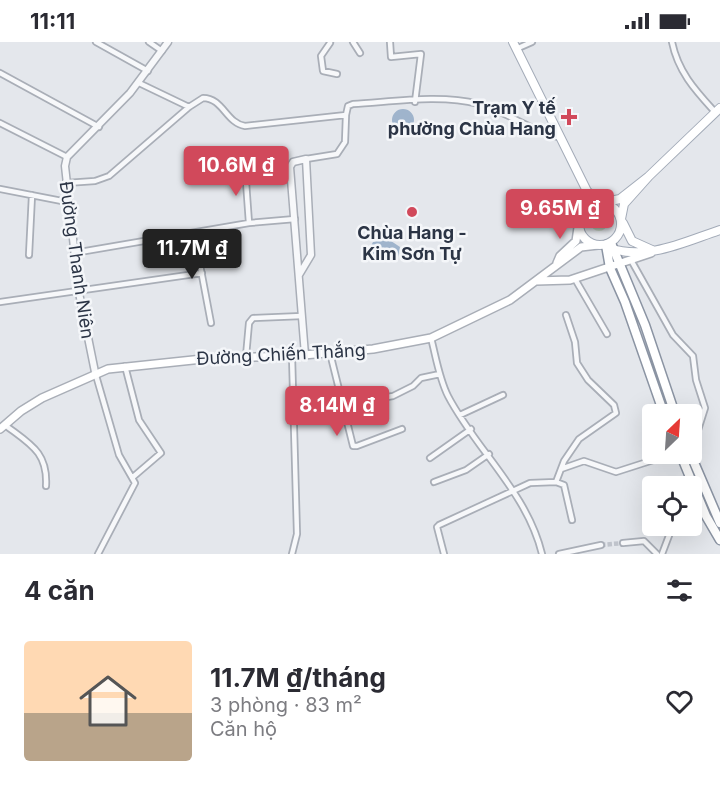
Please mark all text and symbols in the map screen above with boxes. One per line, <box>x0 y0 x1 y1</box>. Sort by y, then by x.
text: 11:11 <box>30 8 75 34</box>
place label: Trạm Y tế phường Chùa Hang <box>388 97 556 139</box>
marker: Trạm Y tế phường Chùa Hang <box>560 108 578 126</box>
pin: 10.6M ₫ <box>181 146 291 197</box>
text: 10.6M ₫ <box>198 153 274 177</box>
street label: Đường Thanh Niên <box>56 180 98 340</box>
pin: 9.65M ₫ <box>505 189 615 240</box>
text: 9.65M ₫ <box>520 196 600 220</box>
marker: Chùa Hang - Kim Sơn Tự <box>405 205 419 219</box>
place label: Chùa Hang - Kim Sơn Tự <box>357 222 467 264</box>
pin: 11.7M ₫ <box>137 229 247 280</box>
text: 11.7M ₫ <box>156 236 228 260</box>
street label: Đường Chiến Thắng <box>196 339 366 369</box>
pin: 8.14M ₫ <box>282 386 392 437</box>
text: 8.14M ₫ <box>299 393 375 417</box>
north arrow <box>642 404 702 464</box>
map controls <box>642 404 702 536</box>
button: locate <box>642 476 702 536</box>
icon: filters <box>663 574 696 607</box>
text: 4 căn <box>24 575 95 606</box>
text: 11.7M ₫/tháng <box>210 662 386 693</box>
icon: home <box>72 665 144 737</box>
icon: heart <box>663 685 696 718</box>
text: 3 phòng · 83 m² <box>210 693 362 717</box>
text: Căn hộ <box>210 717 277 741</box>

